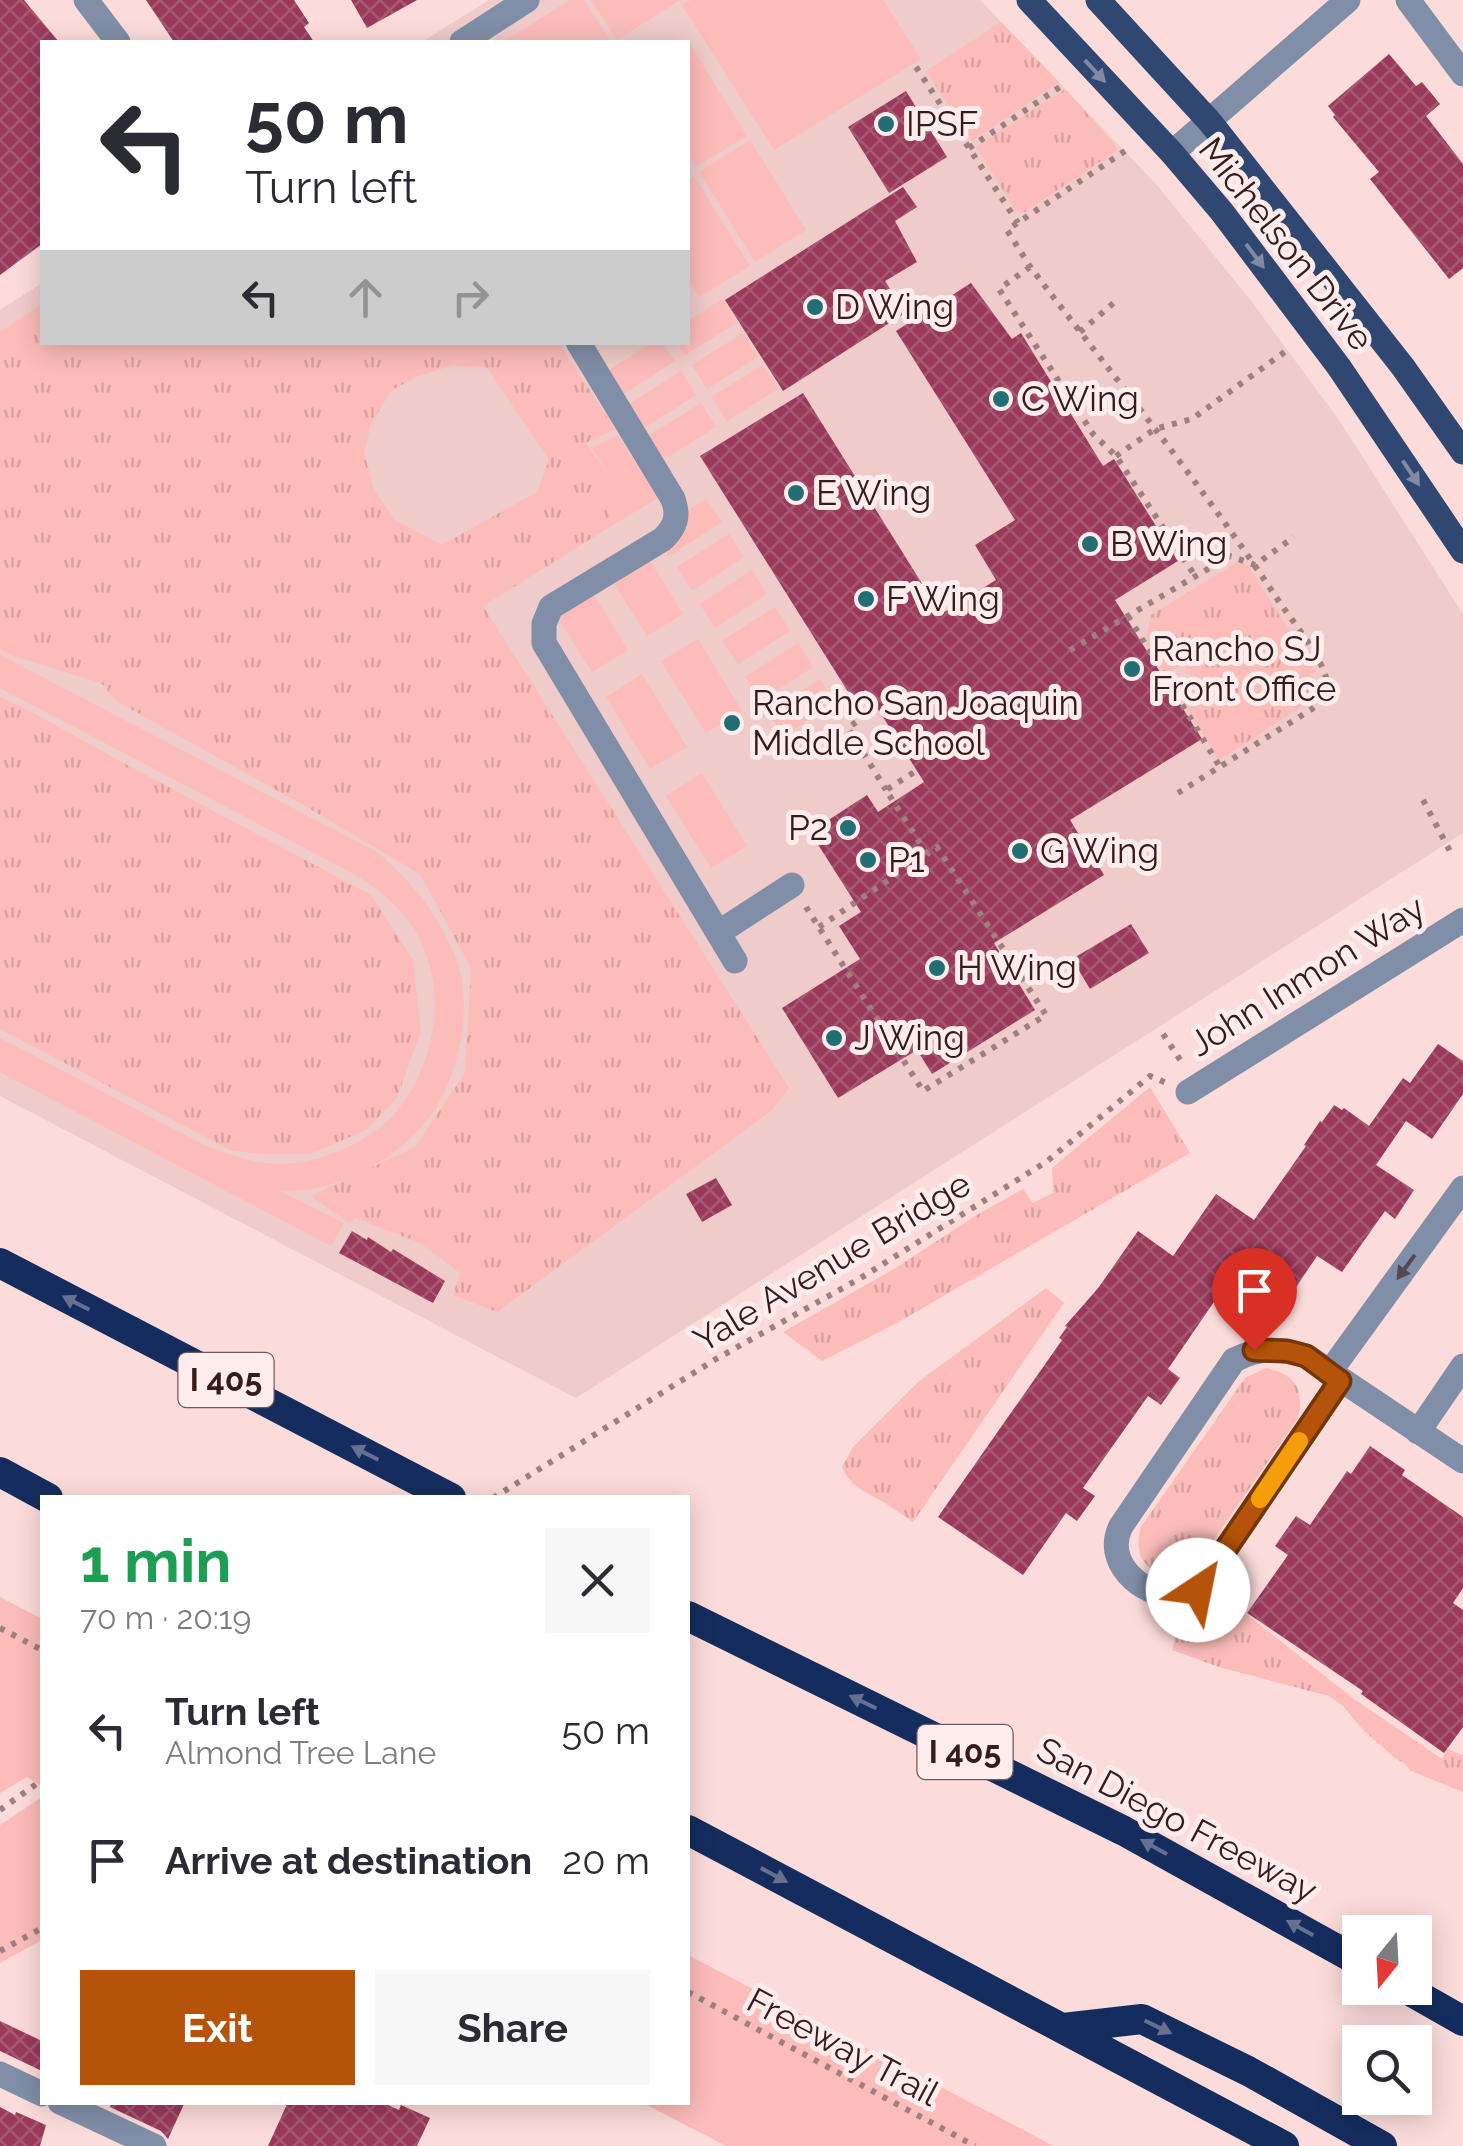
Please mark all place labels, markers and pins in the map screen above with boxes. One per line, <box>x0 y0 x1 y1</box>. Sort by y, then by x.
place label: IPSF <box>906 103 978 144</box>
marker: IPSF <box>875 113 897 135</box>
place label: D Wing <box>835 286 954 327</box>
marker: D Wing <box>804 296 826 318</box>
place label: C Wing <box>1021 378 1139 419</box>
marker: C Wing <box>990 388 1012 410</box>
place label: E Wing <box>816 472 931 513</box>
marker: E Wing <box>785 482 807 504</box>
place label: B Wing <box>1110 523 1227 564</box>
marker: B Wing <box>1079 533 1101 555</box>
place label: F Wing <box>886 578 1000 619</box>
marker: F Wing <box>855 588 877 610</box>
place label: Rancho SJ Front Office <box>1152 628 1336 709</box>
marker: Rancho SJ Front Office <box>1121 658 1143 680</box>
place label: Rancho San Joaquin Middle School <box>752 682 1079 763</box>
marker: Rancho San Joaquin Middle School <box>721 712 743 734</box>
place label: P2 <box>788 807 828 848</box>
marker: P2 <box>837 817 859 839</box>
place label: G Wing <box>1040 830 1159 871</box>
place label: P1 <box>888 839 925 880</box>
marker: G Wing <box>1009 840 1031 862</box>
marker: P1 <box>857 849 879 871</box>
place label: H Wing <box>957 947 1077 988</box>
marker: H Wing <box>926 957 948 979</box>
place label: J Wing <box>854 1017 965 1058</box>
marker: J Wing <box>823 1027 845 1049</box>
pin <box>1212 1248 1297 1351</box>

